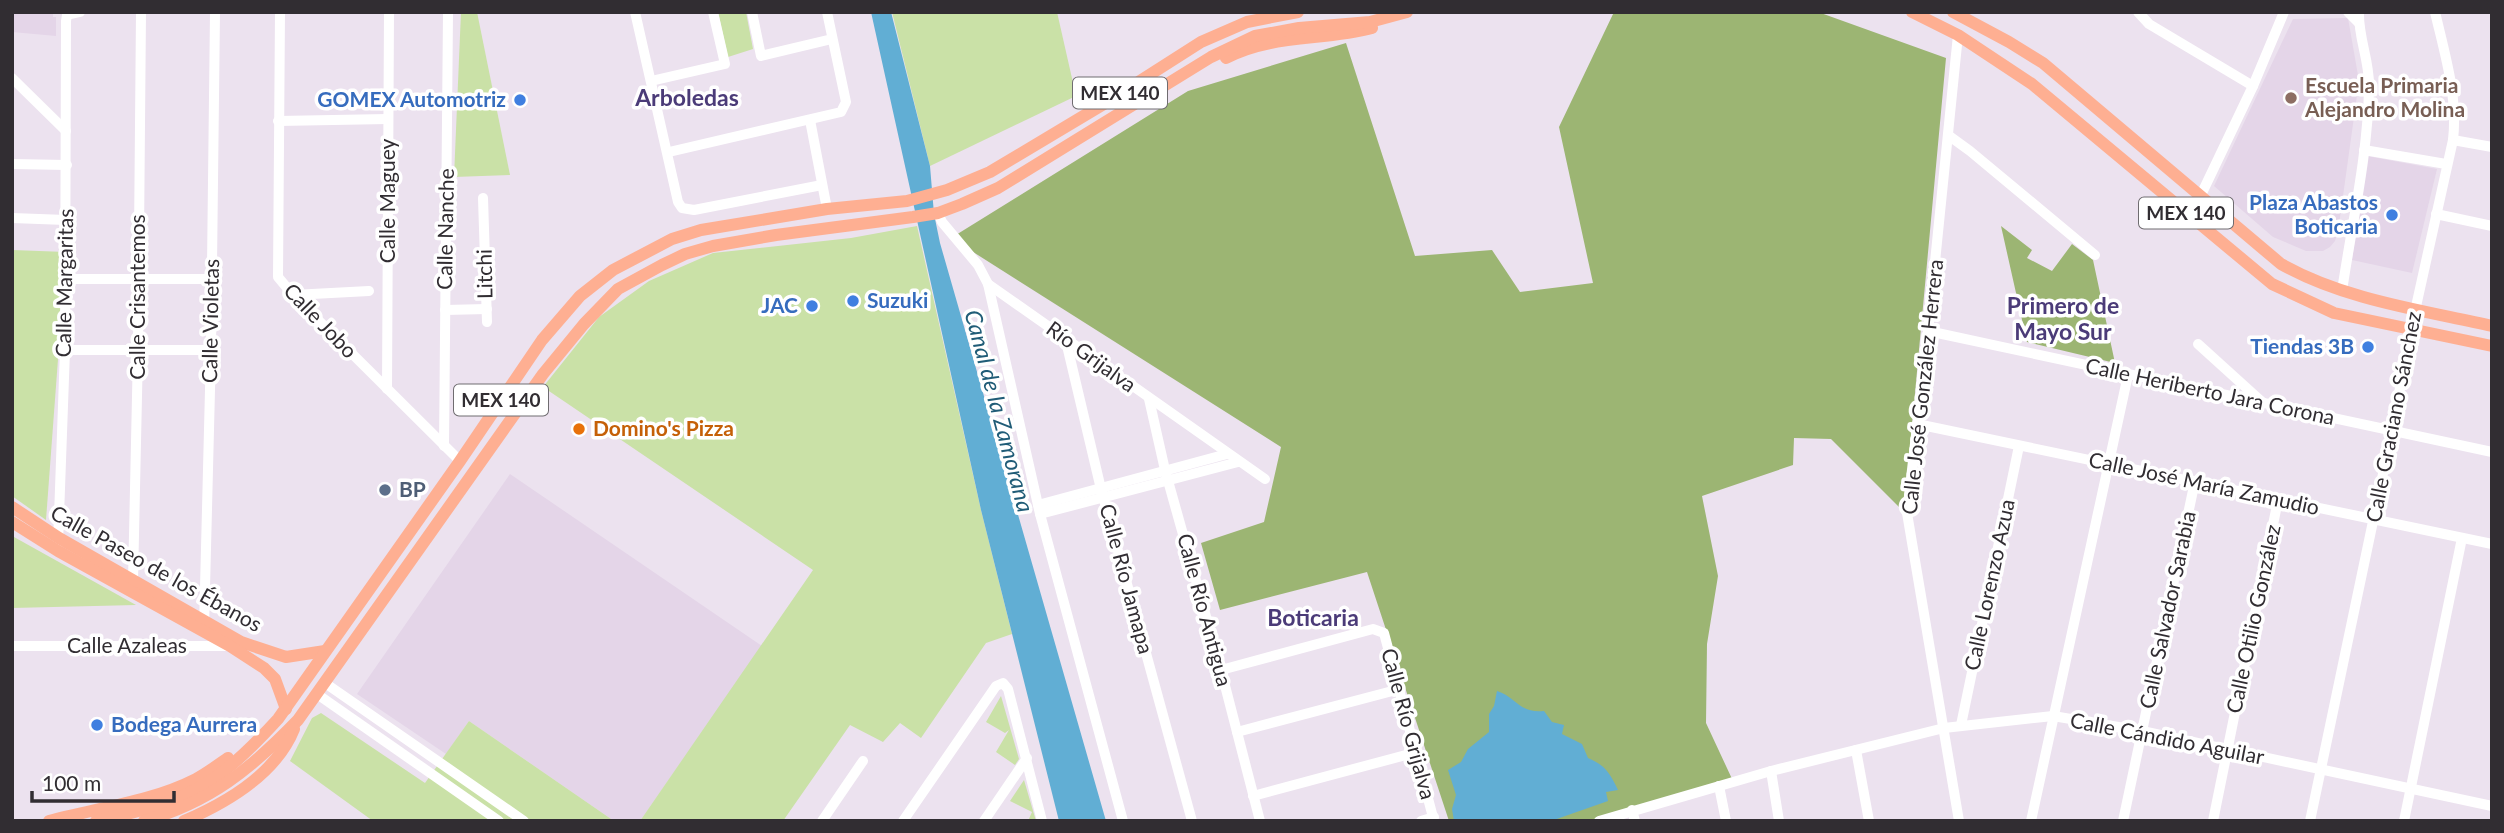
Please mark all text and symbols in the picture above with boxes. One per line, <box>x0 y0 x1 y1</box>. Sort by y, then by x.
place label: Escuela Primaria Alejandro Molina <box>2304 72 2465 121</box>
road number: MEX 140 <box>1073 78 1167 108</box>
district label: Arboledas <box>634 83 739 111</box>
place label: GOMEX Automotriz <box>317 86 506 111</box>
marker: Escuela Primaria Alejandro Molina <box>2283 90 2299 106</box>
marker: GOMEX Automotriz <box>512 92 528 108</box>
street label: Calle Maguey <box>374 138 399 263</box>
street label: Calle Nanche <box>431 168 458 290</box>
place label: Plaza Abastos Boticaria <box>2249 189 2378 238</box>
road number: MEX 140 <box>2139 197 2233 228</box>
marker: Plaza Abastos Boticaria <box>2384 207 2400 223</box>
street label: Calle Margaritas <box>50 208 77 358</box>
street label: Calle Crisantemos <box>124 214 149 380</box>
street label: Litchi <box>471 249 496 299</box>
street label: Calle José González Herrera <box>1896 258 1947 516</box>
street label: Calle Violetas <box>196 259 223 383</box>
street label: Calle Jobo <box>279 277 363 363</box>
place label: Suzuki <box>867 287 928 312</box>
district label: Primero de Mayo Sur <box>2007 291 2119 345</box>
place label: JAC <box>761 292 798 317</box>
marker: Suzuki <box>845 293 861 309</box>
marker: JAC <box>804 298 820 314</box>
water label: Canal de la Zamorana <box>959 306 1040 515</box>
street label: Calle Graciano Sánchez <box>2360 309 2425 524</box>
street label: Río Grijalva <box>1042 315 1142 397</box>
place label: Tiendas 3B <box>2250 333 2354 358</box>
marker: Tiendas 3B <box>2360 339 2376 355</box>
street label: Calle Heriberto Jara Corona <box>2083 352 2337 429</box>
road number: MEX 140 <box>454 384 548 416</box>
place label: Domino's Pizza <box>593 415 734 440</box>
marker: Domino's Pizza <box>571 421 587 437</box>
street label: Calle José María Zamudio <box>2087 446 2322 519</box>
place label: BP <box>399 476 426 501</box>
marker: BP <box>377 482 393 498</box>
street label: Calle Lorenzo Azua <box>1958 497 2019 673</box>
street label: Calle Paseo de los Ébanos <box>47 499 267 636</box>
street label: Calle Río Jamapa <box>1095 501 1160 656</box>
street label: Calle Salvador Sarabia <box>2133 508 2200 711</box>
street label: Calle Otilio González <box>2220 522 2285 715</box>
street label: Calle Río Antigua <box>1173 530 1238 689</box>
district label: Boticaria <box>1267 603 1359 631</box>
street label: Calle Azaleas <box>67 632 187 657</box>
street label: Calle Río Grijalva <box>1377 645 1442 802</box>
street label: Calle Cándido Aguilar <box>2068 706 2267 769</box>
place label: Bodega Aurrera <box>111 711 257 736</box>
marker: Bodega Aurrera <box>89 717 105 733</box>
scale bar <box>32 760 173 804</box>
text: 100 m <box>42 770 101 795</box>

